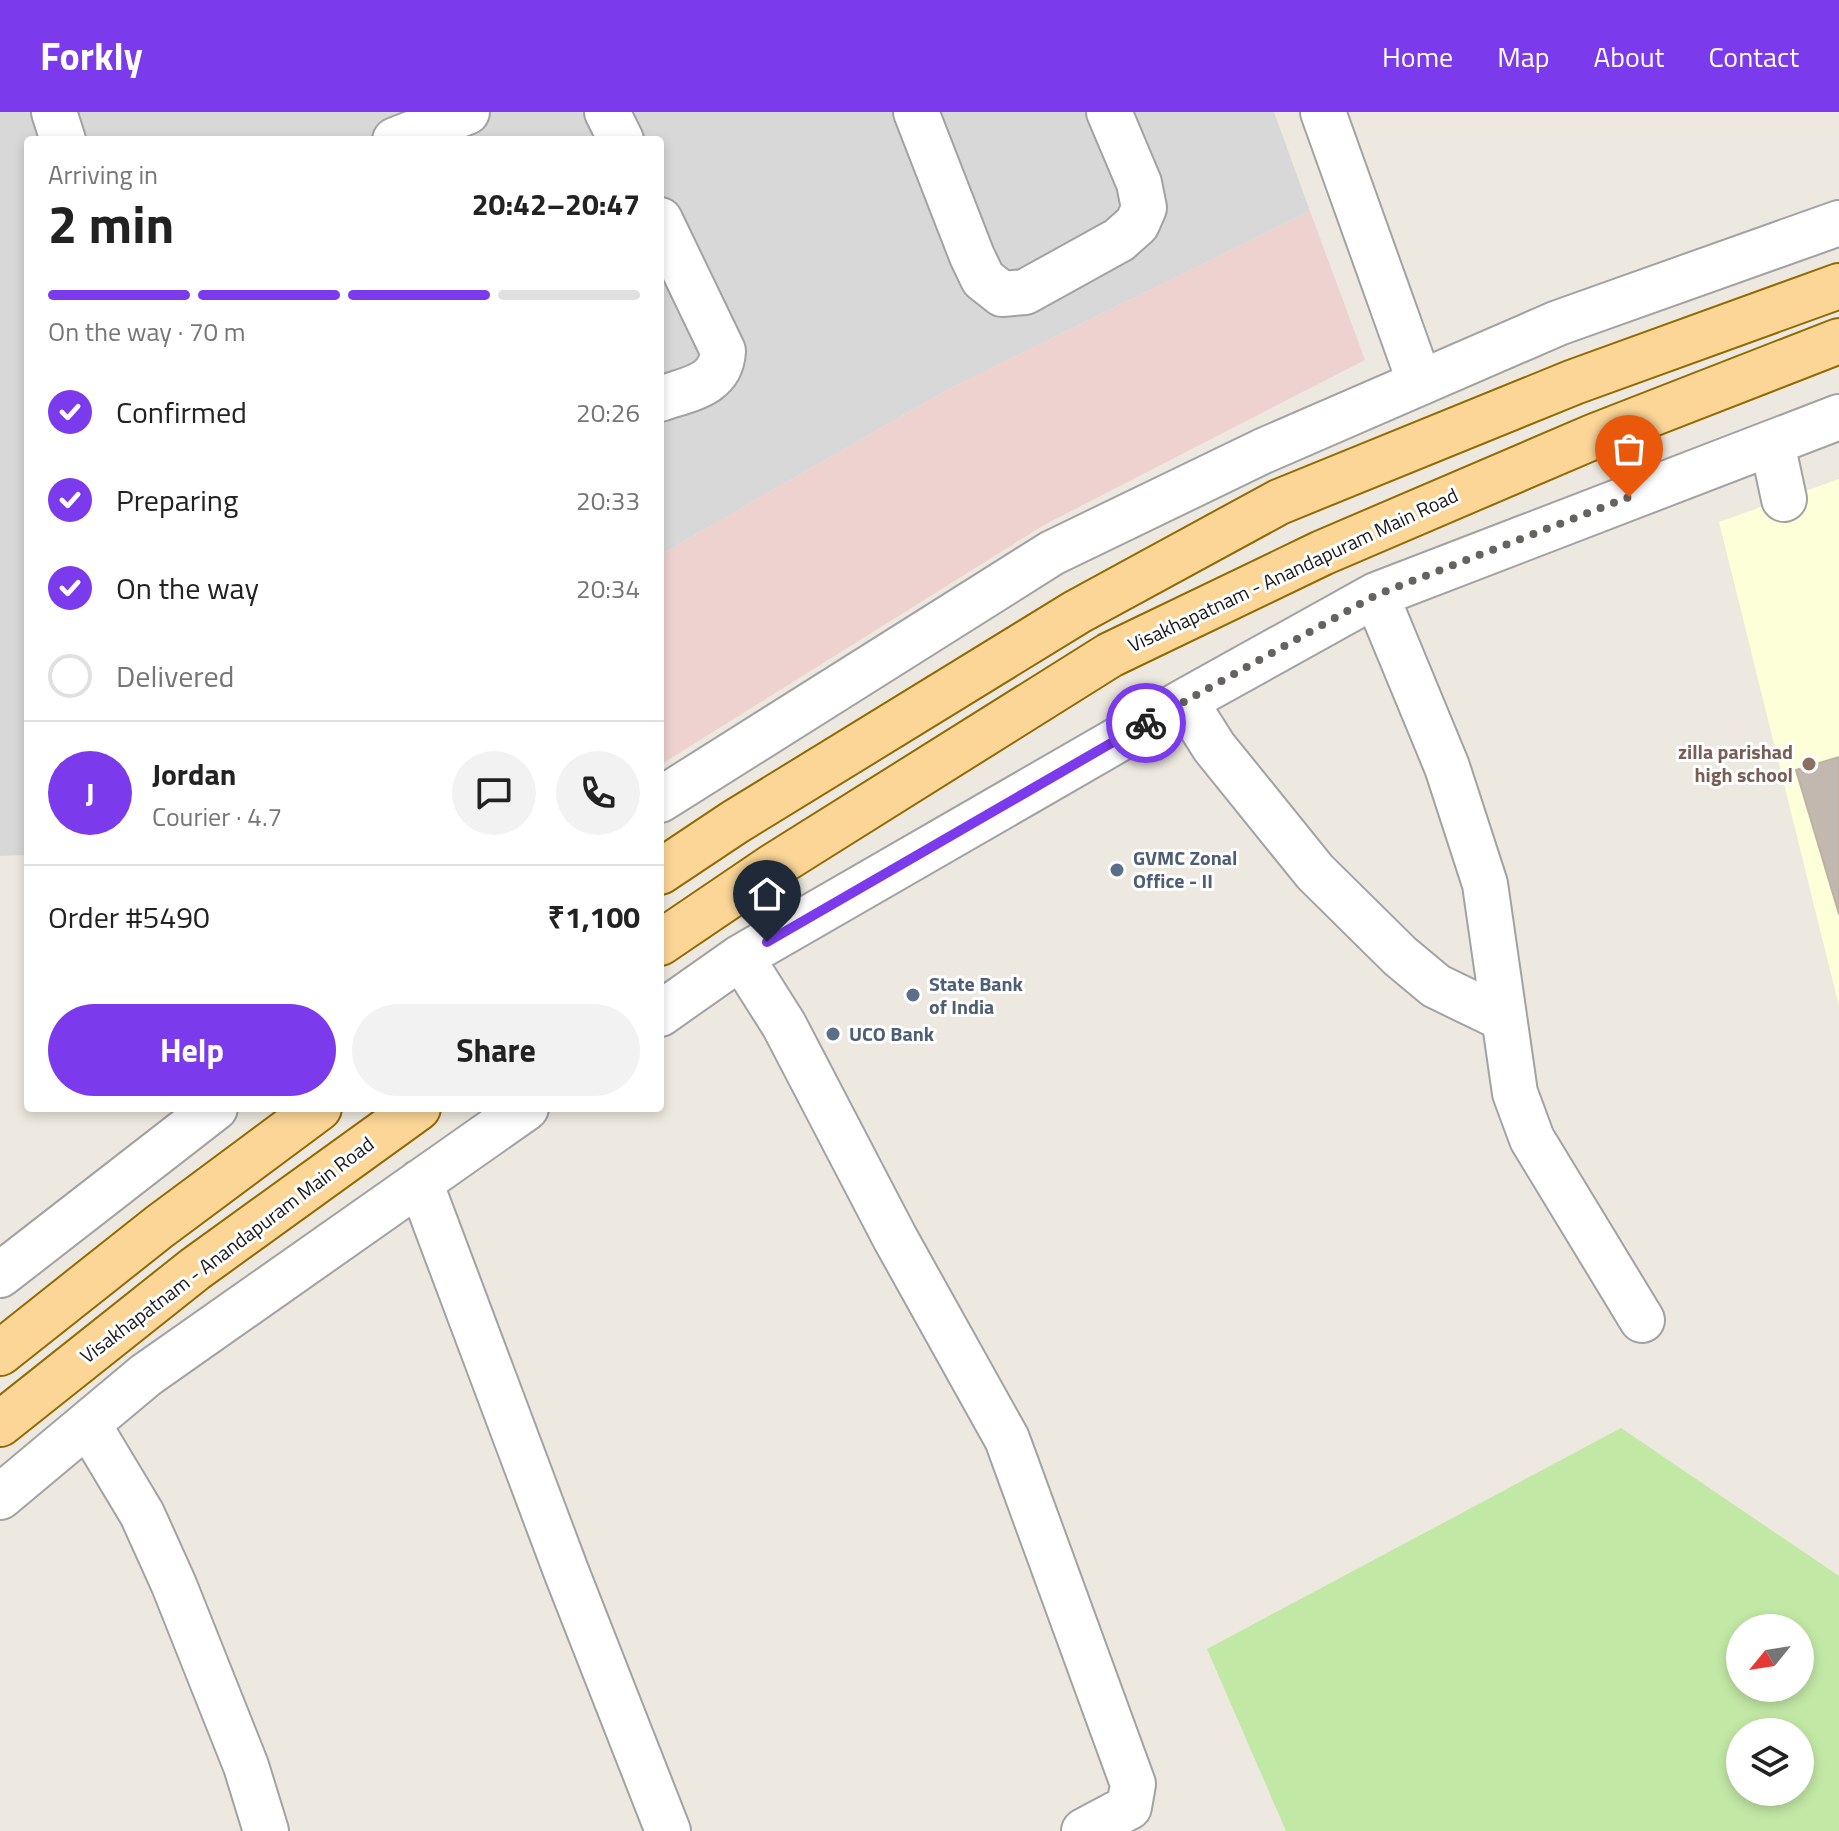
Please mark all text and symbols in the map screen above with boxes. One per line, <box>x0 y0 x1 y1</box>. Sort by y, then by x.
text: Forkly <box>40 27 143 85</box>
text: Home <box>1382 35 1453 78</box>
text: Map <box>1497 35 1550 78</box>
text: About <box>1594 35 1664 78</box>
text: Contact <box>1708 35 1799 78</box>
text: Arriving in <box>48 155 158 194</box>
text: 20:42–20:47 <box>472 181 640 227</box>
text: 2 min <box>48 184 174 263</box>
text: On the way · 70 m <box>48 312 246 351</box>
text: Confirmed <box>116 389 247 435</box>
icon: check <box>48 390 92 434</box>
text: 20:26 <box>576 393 640 432</box>
pin <box>1595 415 1663 497</box>
icon: bag <box>1607 427 1651 471</box>
text: Preparing <box>116 477 238 523</box>
icon: check <box>48 478 92 522</box>
street label: Visakhapatnam - Anandapuram Main Road <box>1123 479 1463 660</box>
text: 20:33 <box>576 481 640 520</box>
text: On the way <box>116 565 259 611</box>
icon: check <box>48 566 92 610</box>
text: 20:34 <box>576 569 640 608</box>
text: Delivered <box>116 653 234 699</box>
courier <box>1106 683 1186 763</box>
icon: bike <box>1124 701 1168 745</box>
place label: zilla parishad high school <box>1678 736 1793 790</box>
text: Jordan <box>152 751 236 797</box>
button: chat <box>452 751 536 835</box>
button: phone <box>556 751 640 835</box>
marker: zilla parishad high school <box>1800 755 1818 773</box>
text: J <box>85 770 95 816</box>
text: Courier · 4.7 <box>152 797 282 836</box>
place label: GVMC Zonal Office - II <box>1133 842 1237 896</box>
pin <box>733 860 801 942</box>
marker: GVMC Zonal Office - II <box>1108 861 1126 879</box>
icon: home <box>745 872 789 916</box>
text: Order #5490 <box>48 894 210 940</box>
text: ₹1,100 <box>548 894 640 940</box>
place label: State Bank of India <box>929 968 1024 1022</box>
marker: State Bank of India <box>904 986 922 1004</box>
button: Help <box>48 1004 336 1096</box>
button: Share <box>352 1004 640 1096</box>
place label: UCO Bank <box>849 1018 935 1049</box>
marker: UCO Bank <box>824 1025 842 1043</box>
street label: Visakhapatnam - Anandapuram Main Road <box>73 1129 380 1371</box>
north arrow <box>1726 1614 1814 1702</box>
map controls <box>1726 1614 1814 1806</box>
button: layers <box>1726 1718 1814 1806</box>

